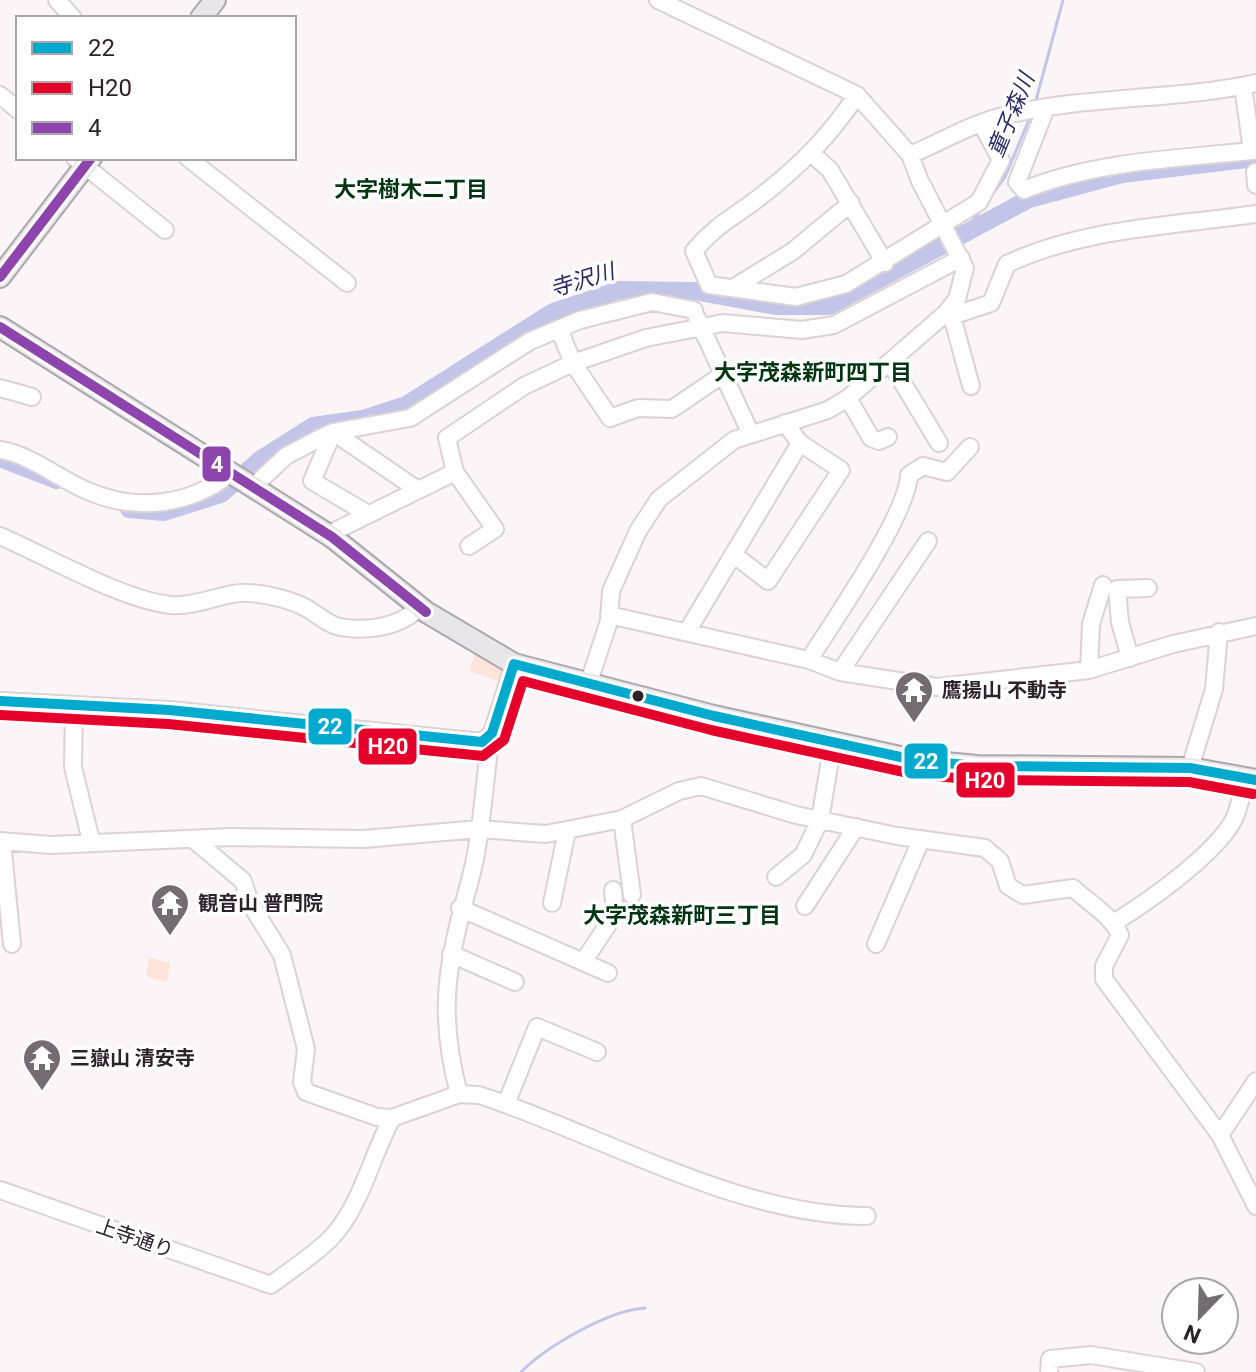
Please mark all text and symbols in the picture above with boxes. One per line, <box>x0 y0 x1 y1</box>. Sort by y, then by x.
legend <box>16 16 296 160</box>
text: 22 <box>88 34 115 62</box>
water label: 童子森川 <box>983 68 1040 160</box>
text: H20 <box>88 74 132 102</box>
text: 4 <box>88 114 102 142</box>
district label: 大字樹木二丁目 <box>334 177 488 202</box>
water label: 寺沢川 <box>547 258 619 302</box>
district label: 大字茂森新町四丁目 <box>714 360 912 385</box>
line badge: 4 <box>201 445 232 483</box>
text: 4 <box>211 452 224 477</box>
temple icon: 鷹揚山 不動寺 <box>893 669 935 724</box>
place label: 鷹揚山 不動寺 <box>942 678 1067 702</box>
unlabelled marker <box>630 688 646 704</box>
line badge: 22 <box>307 707 353 746</box>
text: 22 <box>317 714 343 739</box>
line badge: H20 <box>357 727 418 766</box>
text: H20 <box>368 734 408 759</box>
line badge: 22 <box>903 742 949 780</box>
text: 22 <box>913 749 939 774</box>
line badge: H20 <box>955 761 1016 799</box>
text: H20 <box>965 768 1005 793</box>
temple icon: 観音山 普門院 <box>149 882 191 937</box>
place label: 観音山 普門院 <box>198 891 323 915</box>
district label: 大字茂森新町三丁目 <box>583 903 781 928</box>
temple icon: 三嶽山 清安寺 <box>21 1037 63 1092</box>
place label: 三嶽山 清安寺 <box>70 1046 195 1070</box>
street label: 上寺通り <box>93 1214 177 1262</box>
north arrow <box>1160 1276 1240 1356</box>
text: N <box>1180 1319 1204 1348</box>

